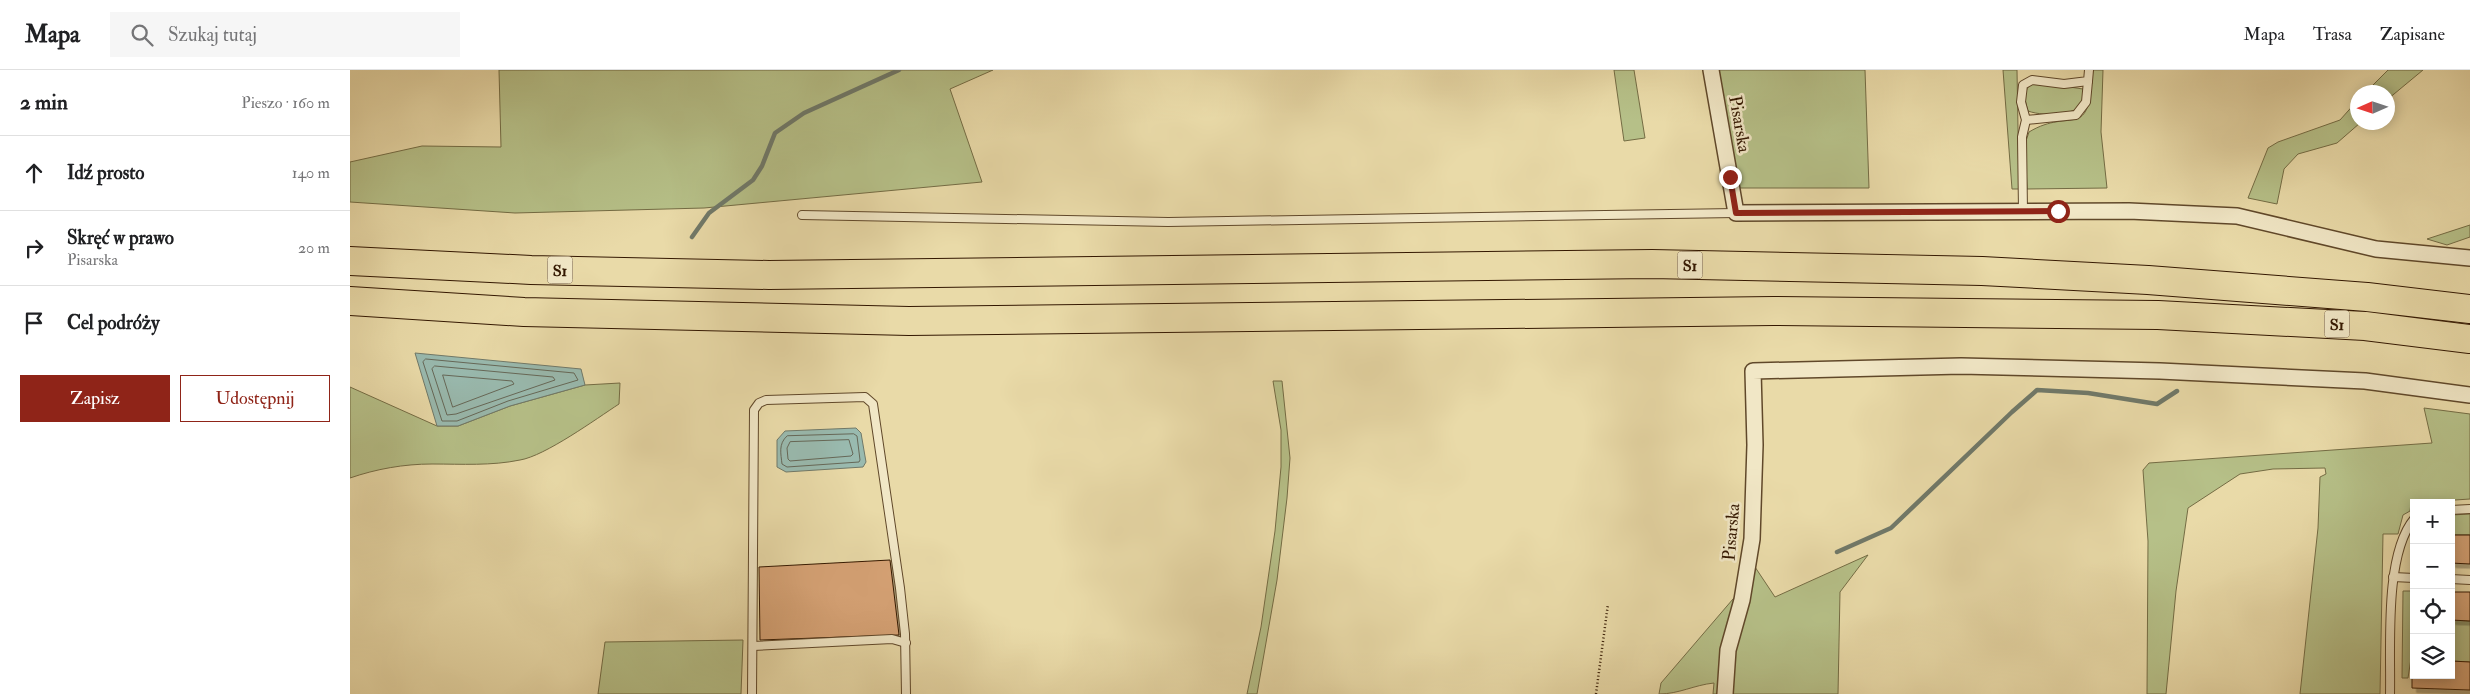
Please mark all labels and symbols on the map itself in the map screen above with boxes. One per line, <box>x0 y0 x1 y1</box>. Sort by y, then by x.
north arrow <box>2350 85 2395 130</box>
street label: Pisarska <box>1723 94 1756 155</box>
route end <box>1719 166 1742 189</box>
route start <box>2047 200 2070 223</box>
road number: S1 <box>1678 252 1702 278</box>
road number: S1 <box>548 256 572 284</box>
road number: S1 <box>2324 310 2350 338</box>
street label: Pisarska <box>1718 502 1746 562</box>

